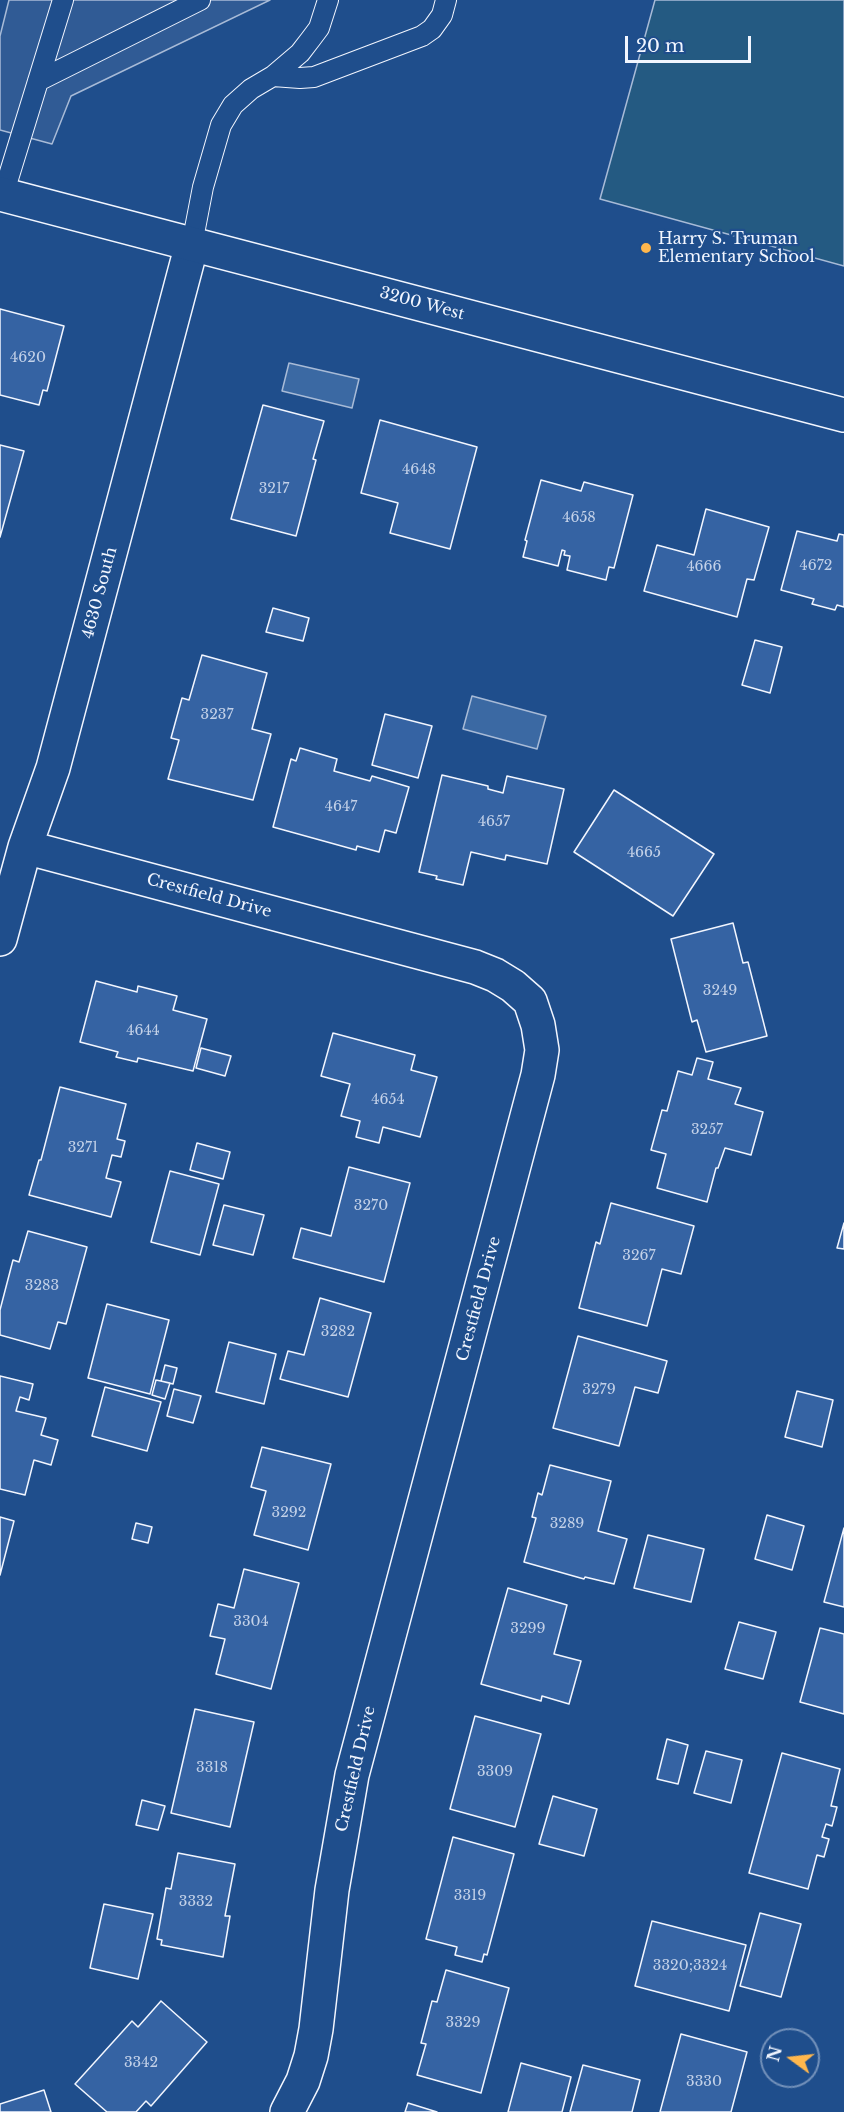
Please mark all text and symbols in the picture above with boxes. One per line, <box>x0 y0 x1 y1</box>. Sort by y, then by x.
scale bar <box>628 24 754 62</box>
text: 20 m <box>636 35 684 57</box>
place label: Harry S. Truman Elementary School <box>658 229 815 267</box>
marker: Harry S. Truman Elementary School <box>639 241 653 255</box>
street label: 3200 West <box>377 283 467 325</box>
house number: 4620 <box>10 350 46 366</box>
house number: 4648 <box>402 462 436 478</box>
house number: 3217 <box>259 481 289 497</box>
house number: 4658 <box>562 510 596 526</box>
street label: 4630 South <box>79 545 121 641</box>
house number: 4672 <box>800 558 832 574</box>
house number: 4666 <box>686 559 722 575</box>
house number: 3237 <box>201 707 233 723</box>
house number: 4647 <box>325 799 357 815</box>
house number: 4657 <box>478 814 510 830</box>
house number: 4665 <box>627 845 661 861</box>
street label: Crestfield Drive <box>144 870 274 922</box>
house number: 3249 <box>703 983 737 999</box>
house number: 4644 <box>126 1023 160 1039</box>
house number: 4654 <box>371 1092 405 1108</box>
house number: 3257 <box>691 1122 723 1138</box>
house number: 3271 <box>68 1140 98 1156</box>
house number: 3270 <box>354 1198 388 1214</box>
street label: Crestfield Drive <box>453 1234 505 1364</box>
house number: 3267 <box>622 1248 656 1264</box>
house number: 3283 <box>25 1278 59 1294</box>
house number: 3282 <box>321 1324 355 1340</box>
house number: 3279 <box>582 1382 616 1398</box>
house number: 3292 <box>272 1505 306 1521</box>
house number: 3289 <box>550 1516 584 1532</box>
house number: 3304 <box>233 1614 269 1630</box>
house number: 3299 <box>510 1621 546 1637</box>
street label: Crestfield Drive <box>332 1704 380 1834</box>
house number: 3318 <box>196 1760 228 1776</box>
house number: 3309 <box>477 1764 513 1780</box>
house number: 3319 <box>454 1888 486 1904</box>
house number: 3332 <box>179 1894 213 1910</box>
house number: 3320;3324 <box>653 1958 727 1974</box>
house number: 3329 <box>446 2015 480 2031</box>
north arrow <box>760 2028 820 2088</box>
text: N <box>763 2044 786 2064</box>
house number: 3342 <box>124 2055 158 2071</box>
house number: 3330 <box>686 2074 722 2090</box>

